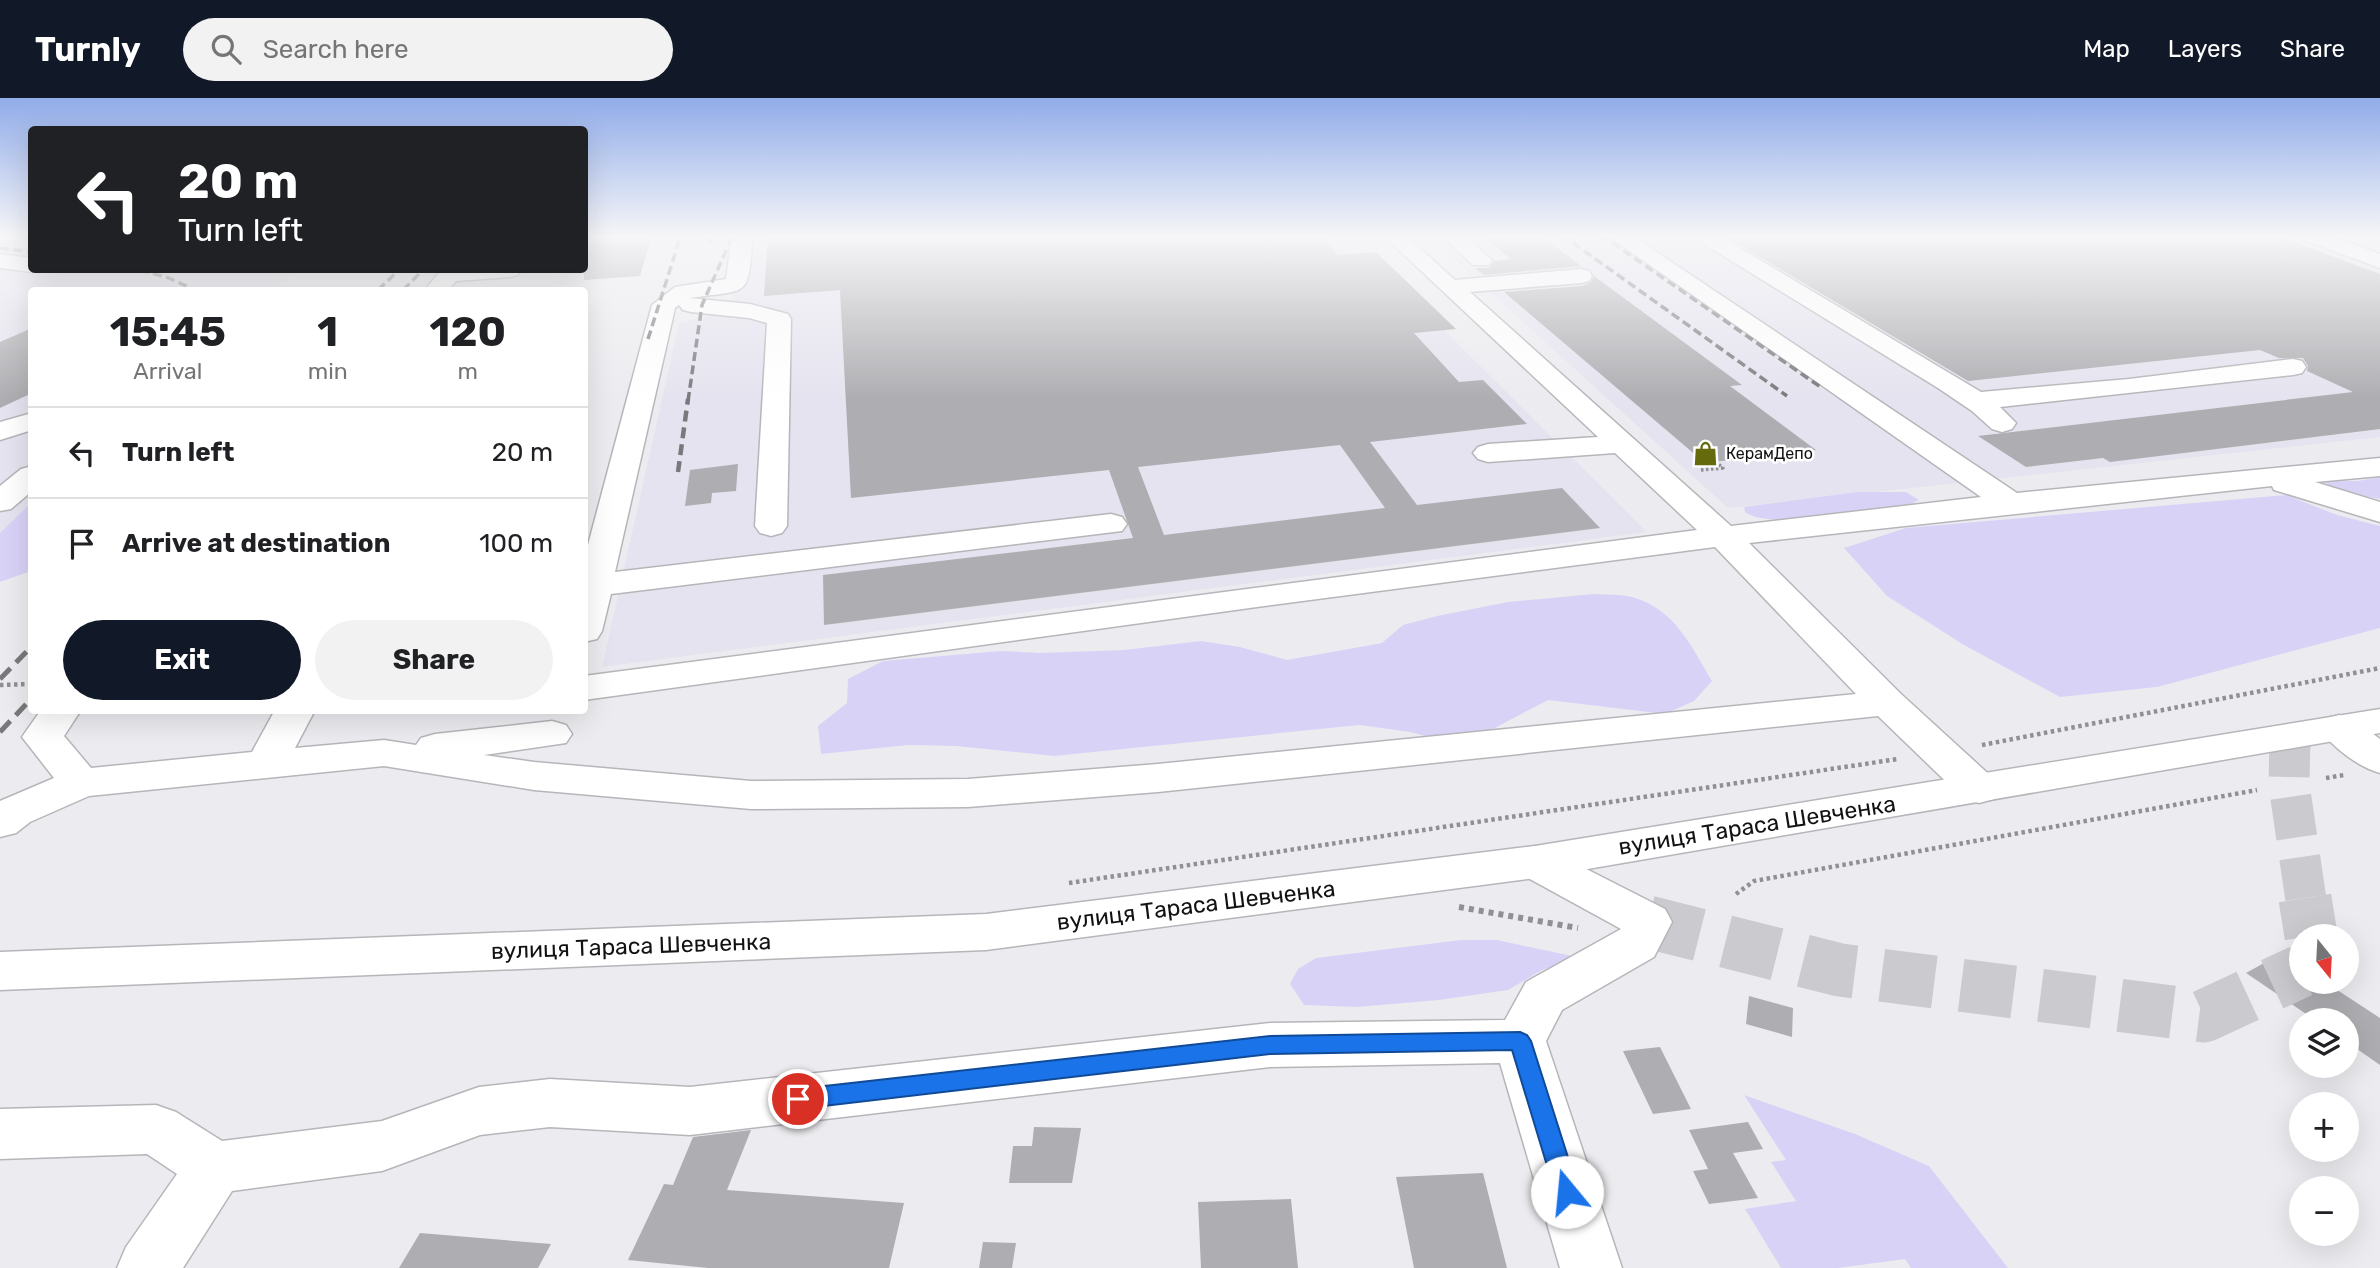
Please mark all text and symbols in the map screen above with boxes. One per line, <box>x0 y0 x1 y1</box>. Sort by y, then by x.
search box <box>183 18 673 81</box>
text: Turnly <box>35 30 141 69</box>
icon: search <box>207 30 245 68</box>
text: Search here <box>263 34 409 65</box>
text: Map <box>2083 35 2130 63</box>
text: Layers <box>2168 35 2242 63</box>
text: Share <box>2280 35 2345 63</box>
text: 20 m <box>178 152 299 210</box>
icon: left <box>63 154 154 245</box>
text: Turn left <box>178 211 303 249</box>
text: 15:45 <box>110 307 226 357</box>
text: 1 <box>317 307 338 357</box>
text: 120 <box>429 307 506 357</box>
text: Arrival <box>133 357 202 385</box>
text: min <box>308 357 348 385</box>
text: m <box>458 357 478 385</box>
icon: left <box>63 434 101 472</box>
text: Turn left <box>122 437 234 468</box>
text: 20 m <box>492 437 553 468</box>
shop icon: КерамДепо <box>1692 439 1720 467</box>
place label: КерамДепо <box>1726 444 1813 463</box>
icon: arrive <box>63 525 101 563</box>
text: Arrive at destination <box>122 528 390 559</box>
text: 100 m <box>479 528 553 559</box>
button: Exit <box>63 620 301 700</box>
button: Share <box>315 620 553 700</box>
street label: вулиця Тараса Шевченка <box>1616 789 1898 861</box>
street label: вулиця Тараса Шевченка <box>1055 874 1337 936</box>
north arrow <box>2289 924 2359 994</box>
map controls <box>2289 924 2359 1246</box>
street label: вулиця Тараса Шевченка <box>490 927 772 965</box>
button: layers <box>2289 1008 2359 1078</box>
pin <box>768 1069 828 1129</box>
icon: arrive <box>779 1080 817 1118</box>
button: + <box>2289 1092 2359 1162</box>
position arrow <box>1530 1155 1604 1229</box>
button: − <box>2289 1176 2359 1246</box>

